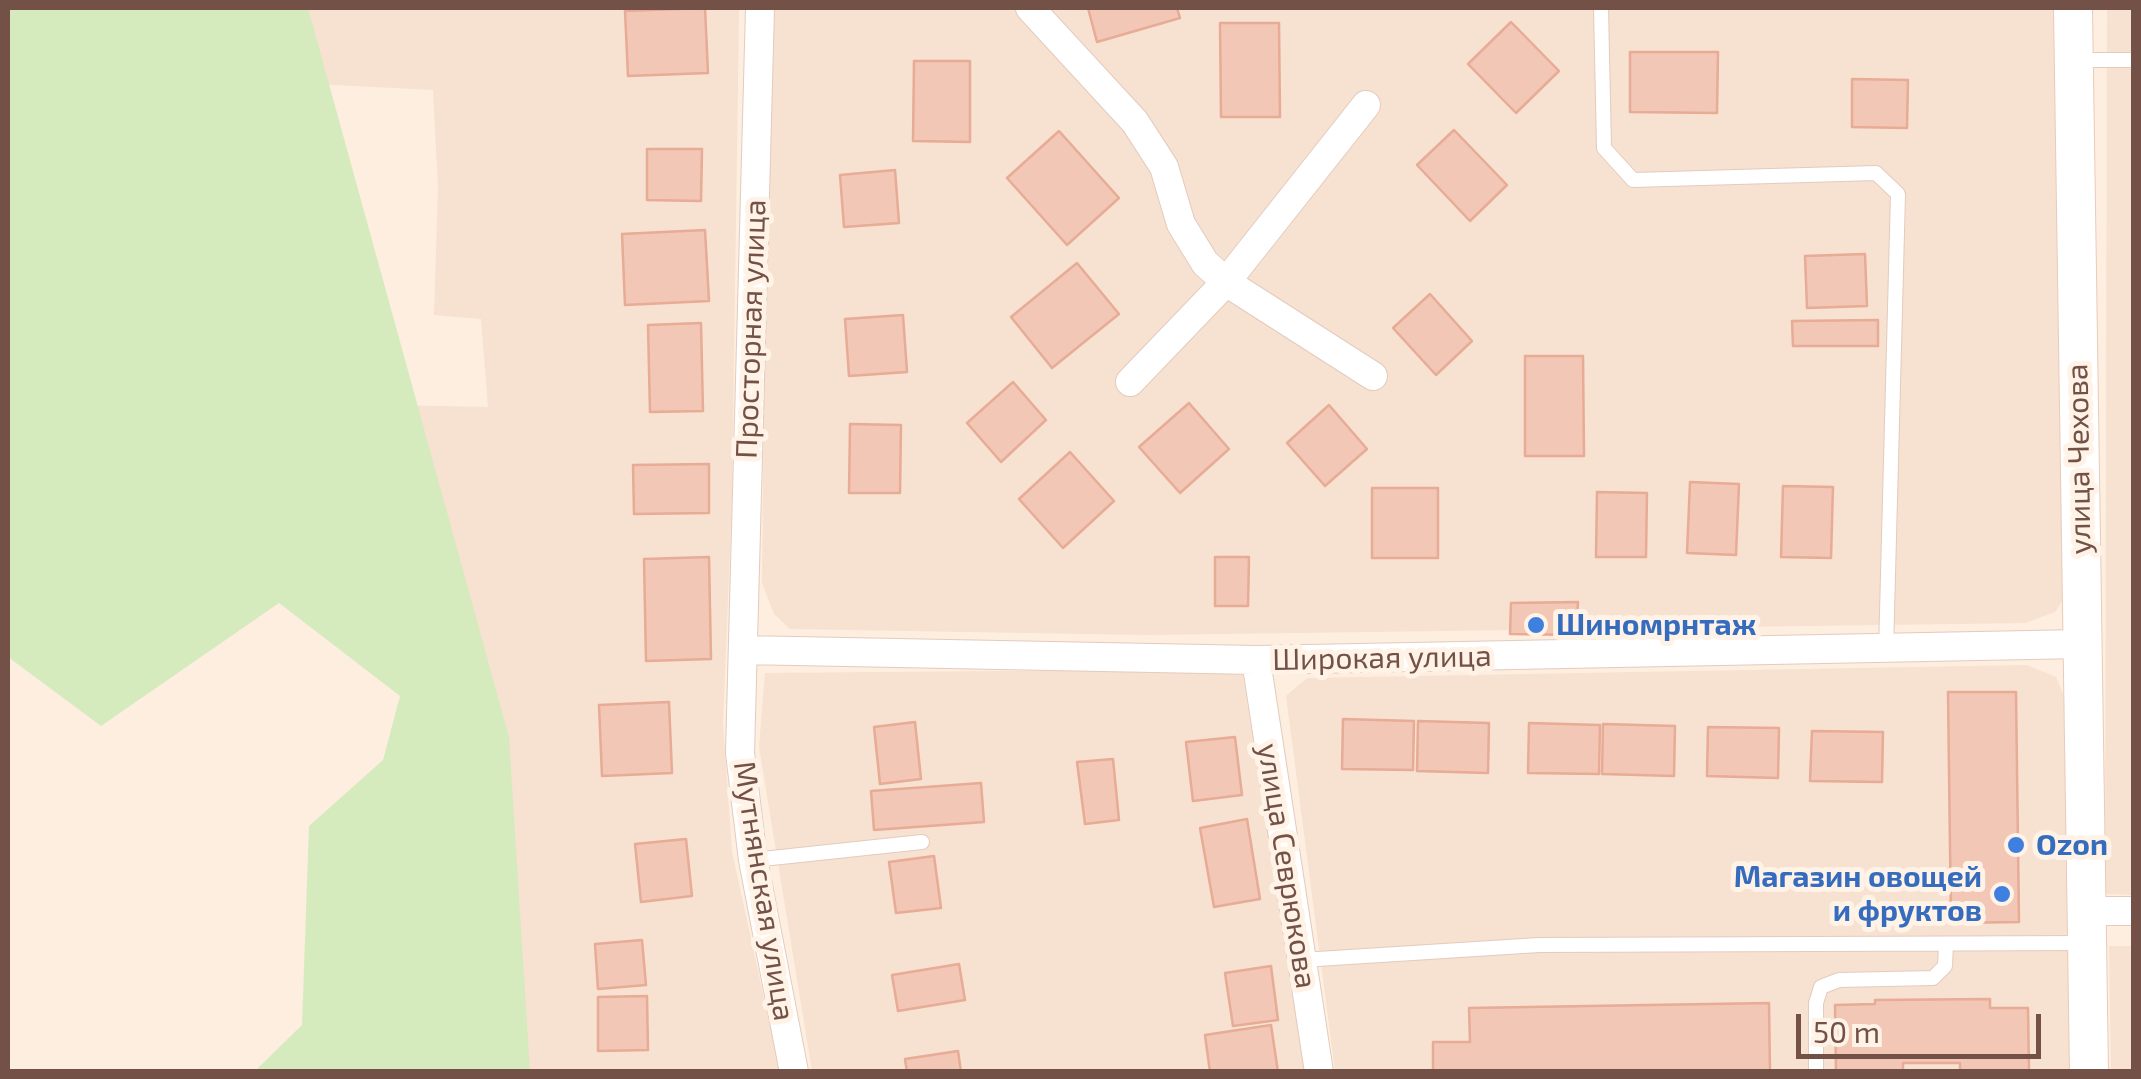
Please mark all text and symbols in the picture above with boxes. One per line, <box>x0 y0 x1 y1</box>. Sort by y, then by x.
street label: Просторная улица <box>728 199 774 459</box>
street label: улица Чехова <box>2059 363 2099 555</box>
place label: Шиномрнтаж <box>1556 607 1756 643</box>
marker: Шиномрнтаж <box>1525 614 1547 636</box>
street label: Широкая улица <box>1272 638 1492 678</box>
street label: улица Севрюкова <box>1250 741 1324 991</box>
street label: Мутнянская улица <box>726 759 802 1023</box>
place label: Ozon <box>2036 827 2108 863</box>
marker: Ozon <box>2005 834 2027 856</box>
place label: Магазин овощей и фруктов <box>1734 859 1982 930</box>
marker: Магазин овощей и фруктов <box>1991 883 2013 905</box>
scale bar <box>1801 994 2046 1056</box>
text: 50 m <box>1813 1013 1880 1049</box>

